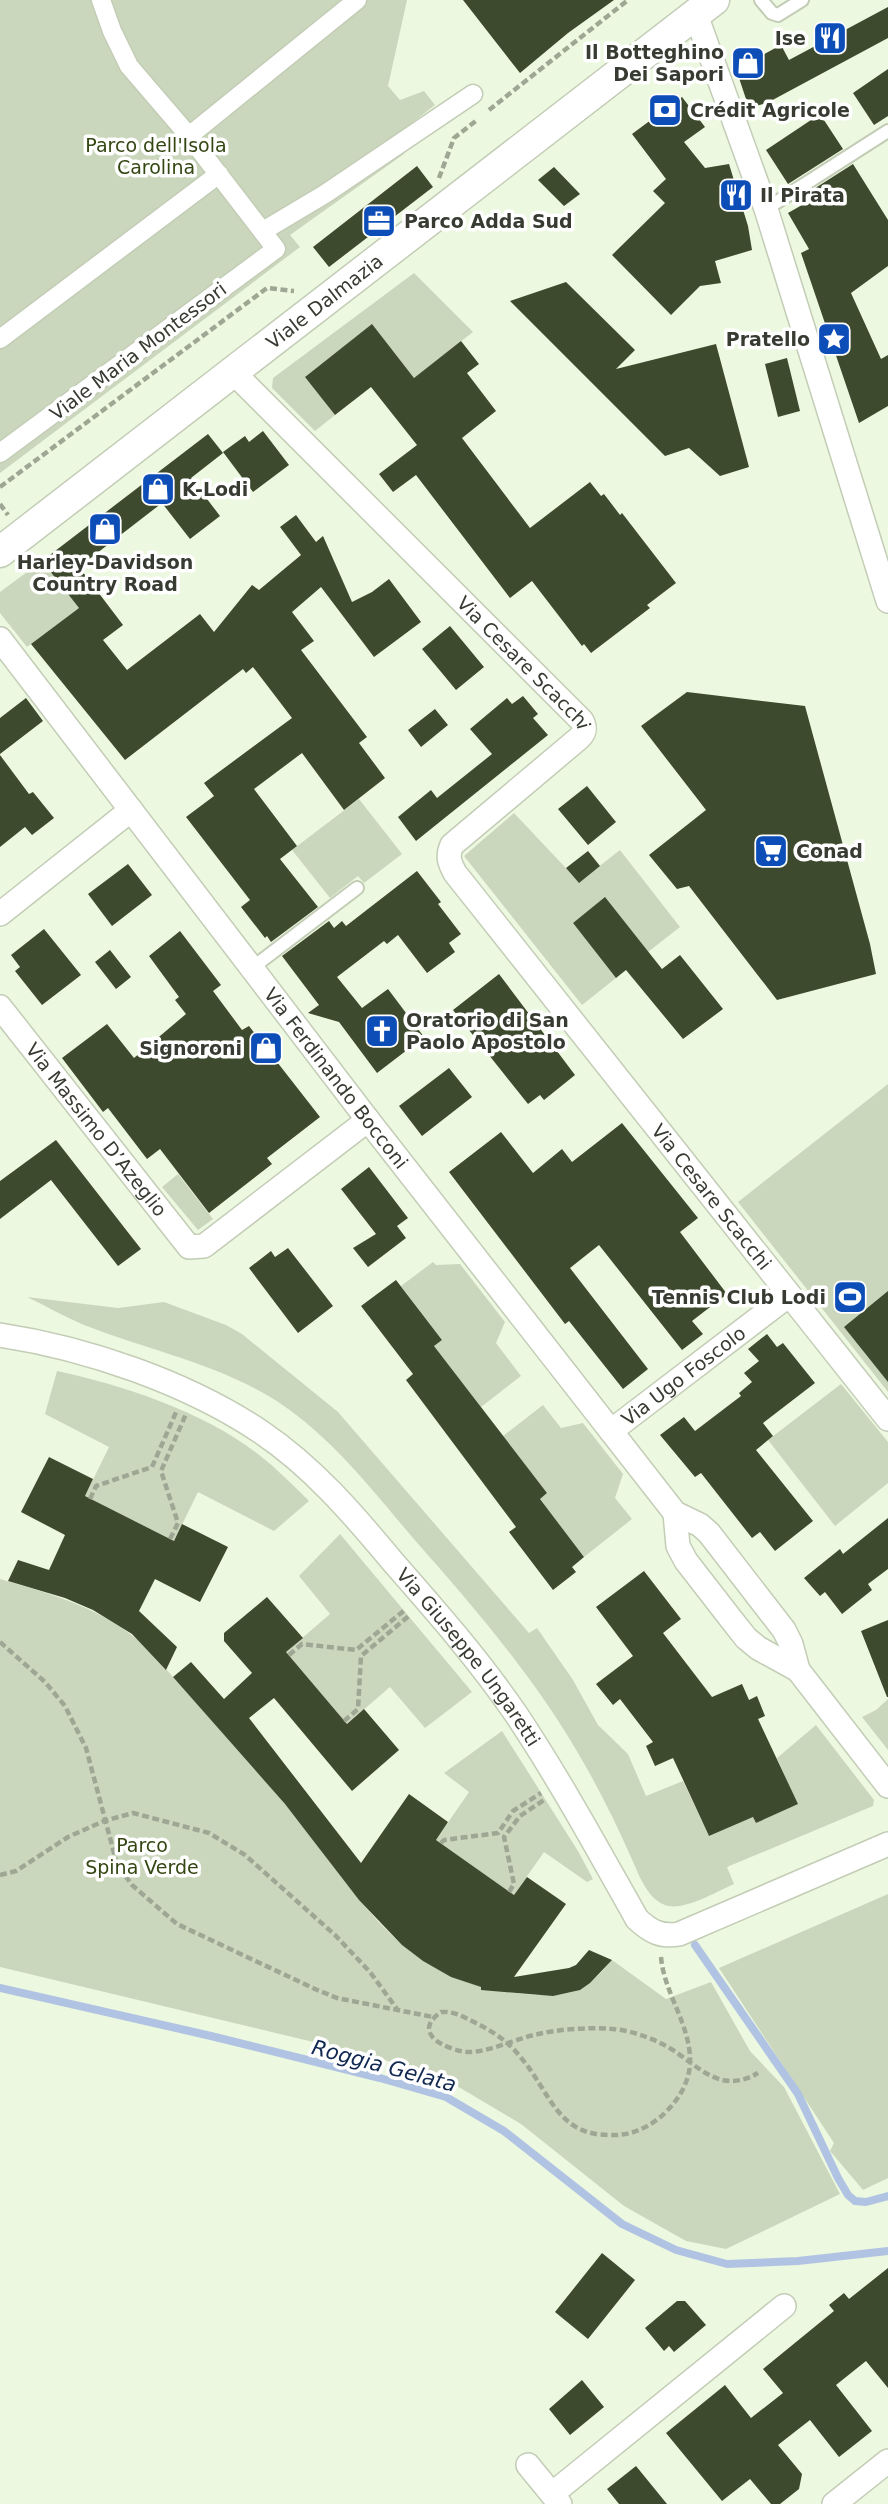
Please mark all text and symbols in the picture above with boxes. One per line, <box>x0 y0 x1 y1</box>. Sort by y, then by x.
restaurant icon: Ise <box>811 19 849 57</box>
place label: Ise <box>775 27 806 49</box>
place label: Il Botteghino Dei Sapori <box>585 41 724 85</box>
shop icon: Il Botteghino Dei Sapori <box>729 44 767 82</box>
bank icon: Crédit Agricole <box>646 91 684 129</box>
place label: Crédit Agricole <box>690 99 850 121</box>
park label: Parco dell'Isola Carolina <box>85 134 227 178</box>
restaurant icon: Il Pirata <box>717 176 755 214</box>
place label: Il Pirata <box>760 184 845 206</box>
office icon: Parco Adda Sud <box>360 202 398 240</box>
place label: Parco Adda Sud <box>404 210 573 232</box>
street label: Viale Dalmazia <box>262 249 387 353</box>
street label: Viale Maria Montessori <box>46 278 230 424</box>
place icon: Pratello <box>815 320 853 358</box>
place label: Pratello <box>726 328 810 350</box>
shop icon: K-Lodi <box>139 470 177 508</box>
place label: K-Lodi <box>182 478 248 500</box>
shop icon: Harley-Davidson Country Road <box>86 510 124 548</box>
place label: Harley-Davidson Country Road <box>17 551 193 595</box>
street label: Via Cesare Scacchi <box>453 592 595 731</box>
supermarket icon: Conad <box>752 832 790 870</box>
place label: Conad <box>796 840 863 862</box>
street label: Via Ferdinando Bocconi <box>260 983 413 1173</box>
place label: Oratorio di San Paolo Apostolo <box>406 1009 569 1053</box>
church icon: Oratorio di San Paolo Apostolo <box>363 1012 401 1050</box>
shop icon: Signoroni <box>247 1029 285 1067</box>
place label: Signoroni <box>139 1037 242 1059</box>
street label: Via Massimo D’Azeglio <box>22 1038 172 1221</box>
street label: Via Cesare Scacchi <box>647 1119 776 1274</box>
sports icon: Tennis Club Lodi <box>831 1278 869 1316</box>
place label: Tennis Club Lodi <box>652 1286 826 1308</box>
street label: Via Ugo Foscolo <box>617 1321 750 1430</box>
street label: Via Giuseppe Ungaretti <box>392 1563 545 1750</box>
park label: Parco Spina Verde <box>85 1834 199 1878</box>
water label: Roggia Gelata <box>309 2035 459 2097</box>

